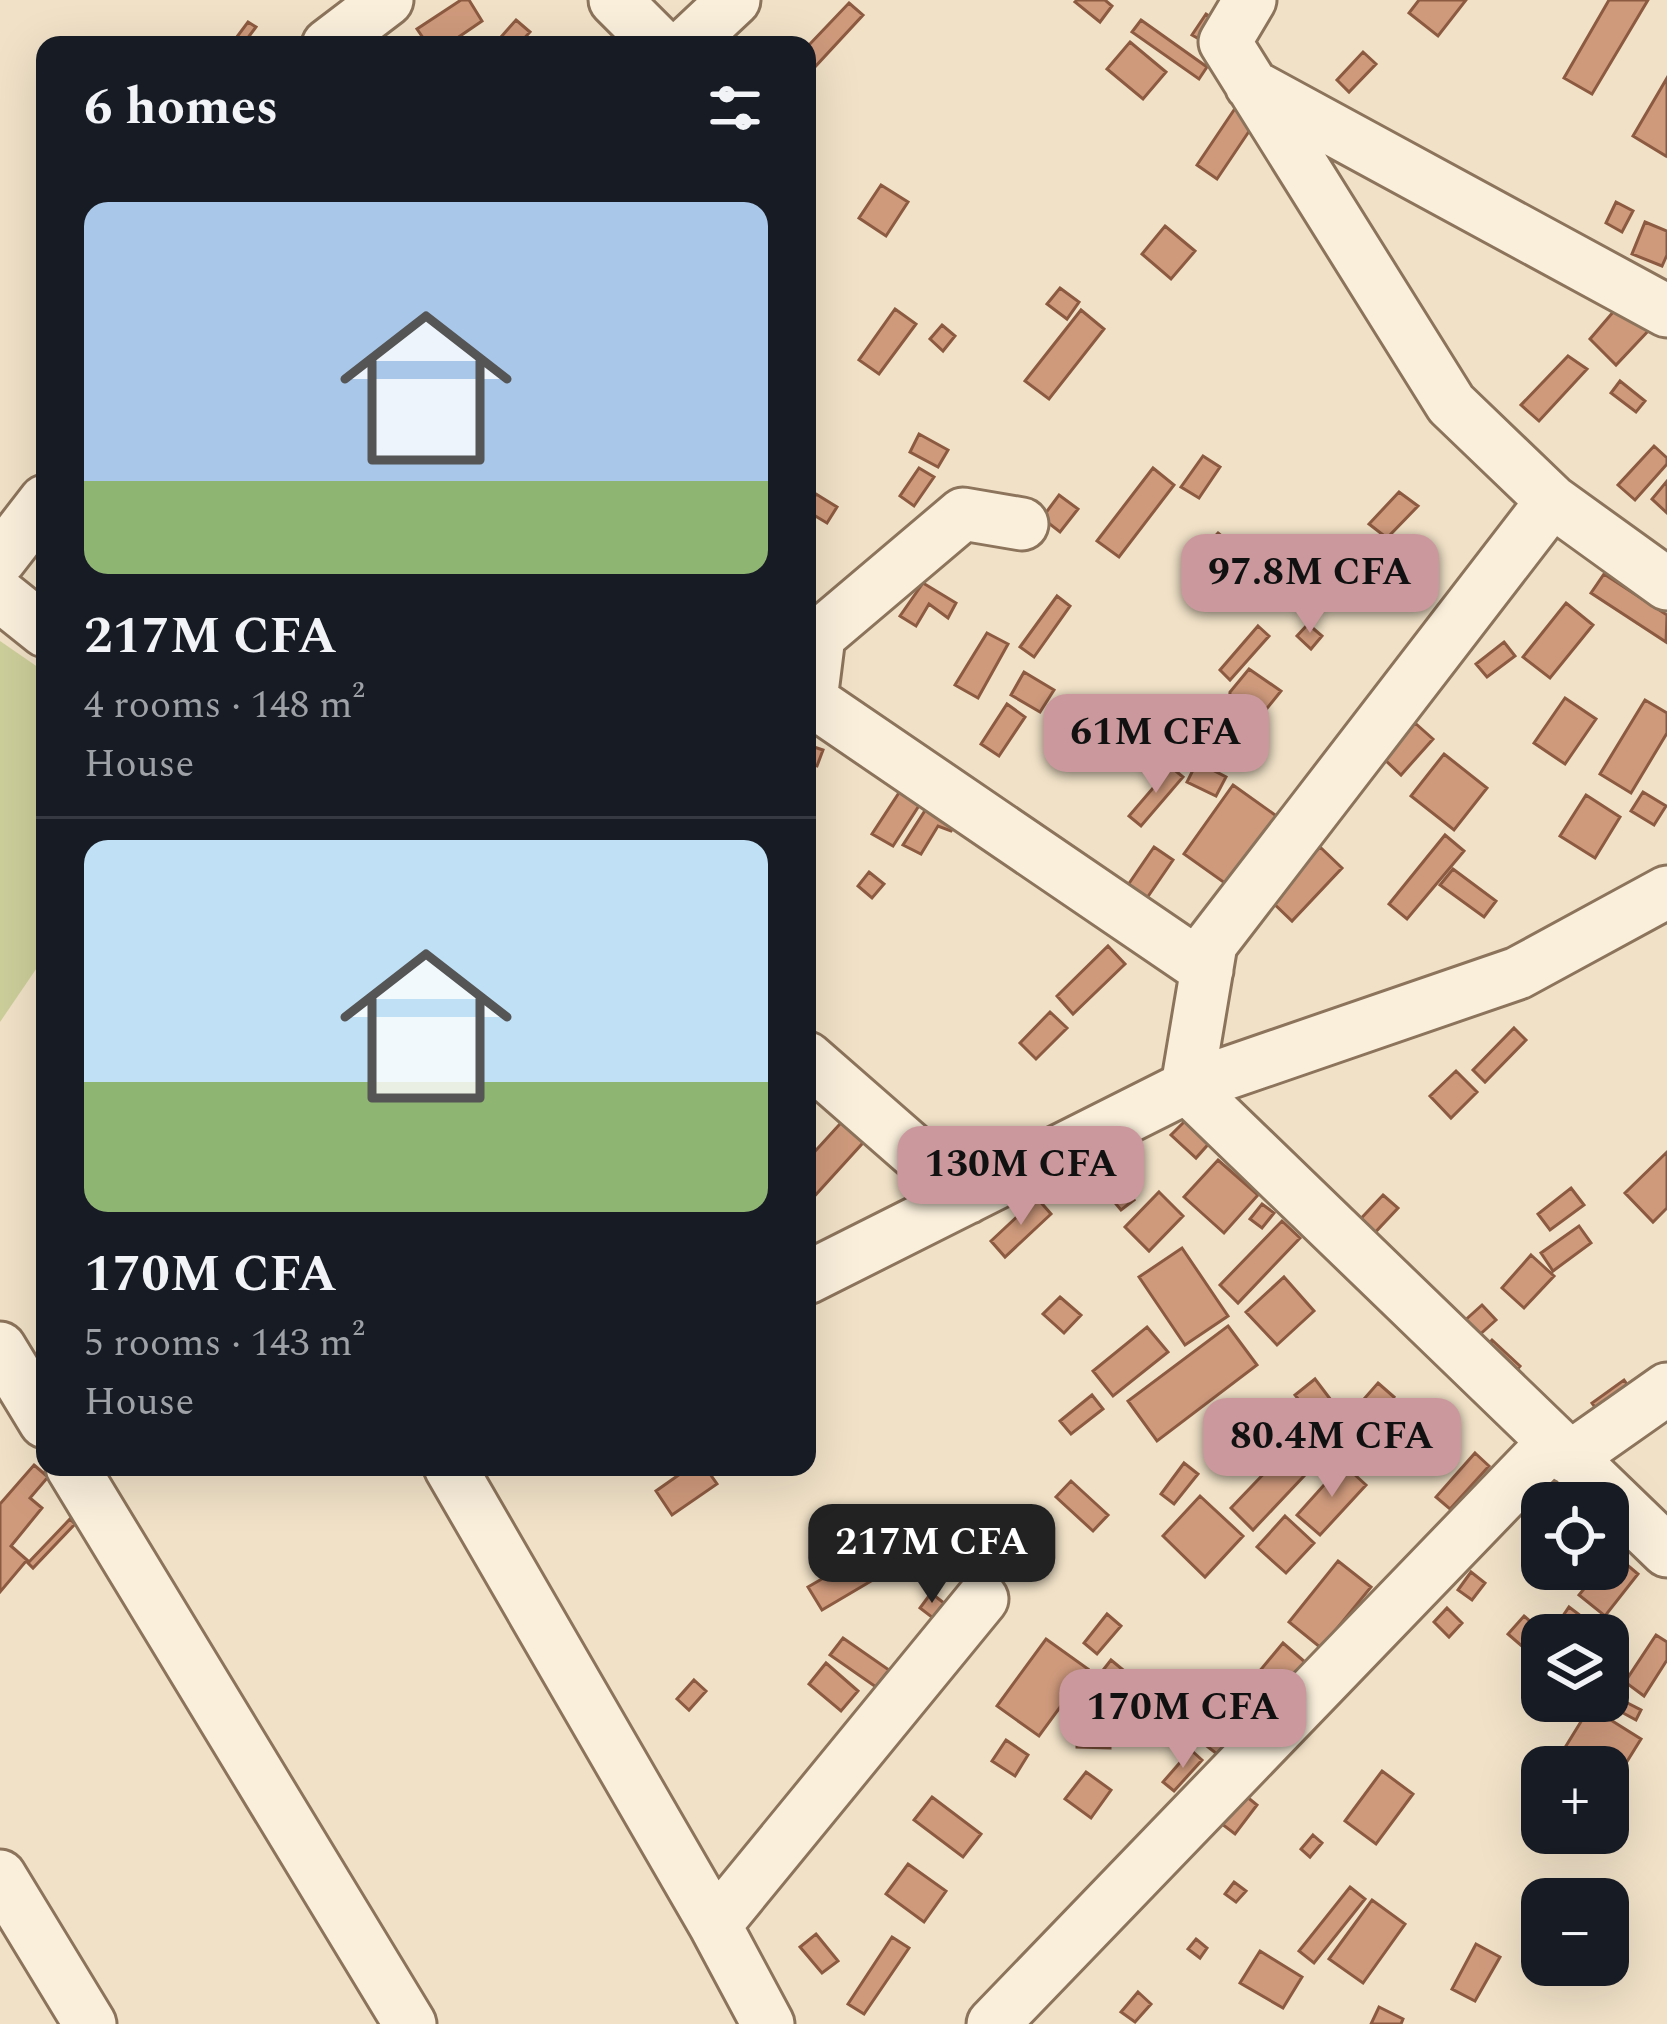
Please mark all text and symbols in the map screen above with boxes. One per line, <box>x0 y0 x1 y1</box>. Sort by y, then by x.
text: 6 homes <box>84 69 278 147</box>
icon: filters <box>702 75 768 141</box>
icon: home <box>318 280 534 496</box>
pin: 97.8M CFA <box>1173 534 1447 636</box>
text: 97.8M CFA <box>1208 543 1412 602</box>
text: 217M CFA <box>84 598 337 676</box>
text: 4 rooms · 148 m² <box>84 676 365 735</box>
pin: 61M CFA <box>1045 694 1267 796</box>
text: 61M CFA <box>1070 703 1242 762</box>
text: House <box>84 735 194 794</box>
icon: home <box>318 918 534 1134</box>
pin: 130M CFA <box>897 1126 1145 1228</box>
text: 130M CFA <box>924 1135 1118 1194</box>
text: 170M CFA <box>84 1236 337 1314</box>
text: 5 rooms · 143 m² <box>84 1314 365 1373</box>
text: House <box>84 1373 194 1432</box>
pin: 80.4M CFA <box>1195 1398 1469 1500</box>
text: 80.4M CFA <box>1230 1407 1434 1466</box>
map controls <box>1521 1482 1629 1986</box>
button: locate <box>1521 1482 1629 1590</box>
pin: 217M CFA <box>808 1504 1056 1606</box>
text: 217M CFA <box>835 1513 1029 1572</box>
button: layers <box>1521 1614 1629 1722</box>
pin: 170M CFA <box>1059 1669 1307 1771</box>
text: 170M CFA <box>1086 1678 1280 1737</box>
button: + <box>1521 1746 1629 1854</box>
button: − <box>1521 1878 1629 1986</box>

